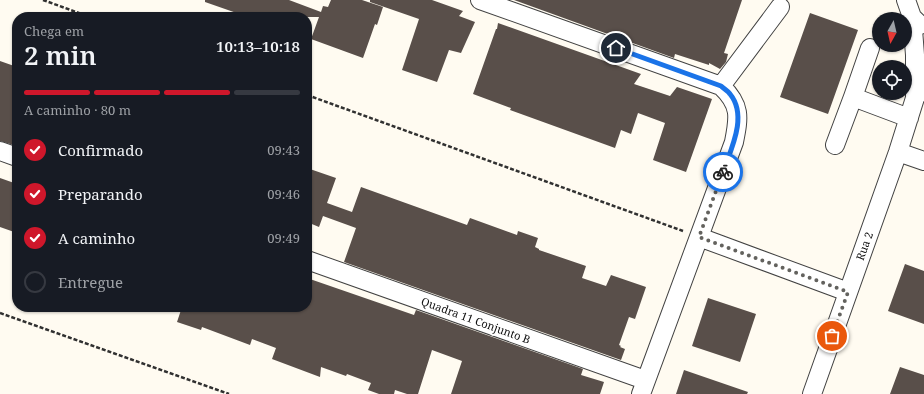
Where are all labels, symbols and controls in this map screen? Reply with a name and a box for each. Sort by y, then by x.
north arrow [872,12,912,52]
map controls [872,12,912,100]
text: Chega em [24,22,84,40]
pin [599,31,633,65]
text: 10:13–10:18 [216,36,300,56]
text: 2 min [24,37,97,73]
icon: home [605,37,627,59]
button: locate [872,60,912,100]
text: A caminho · 80 m [24,101,131,119]
icon: check [24,139,46,161]
text: Confirmado [58,140,143,160]
text: 09:43 [267,141,300,159]
courier [703,152,743,192]
icon: bike [712,161,734,183]
icon: check [24,183,46,205]
text: Preparando [58,184,143,204]
text: 09:46 [267,185,300,203]
icon: check [24,227,46,249]
text: A caminho [58,228,135,248]
text: 09:49 [267,229,300,247]
street label: Rua 2 [852,230,876,262]
text: Entregue [58,272,123,292]
street label: Quadra 11 Conjunto B [419,293,533,347]
pin [815,319,849,353]
icon: bag [821,325,843,347]

